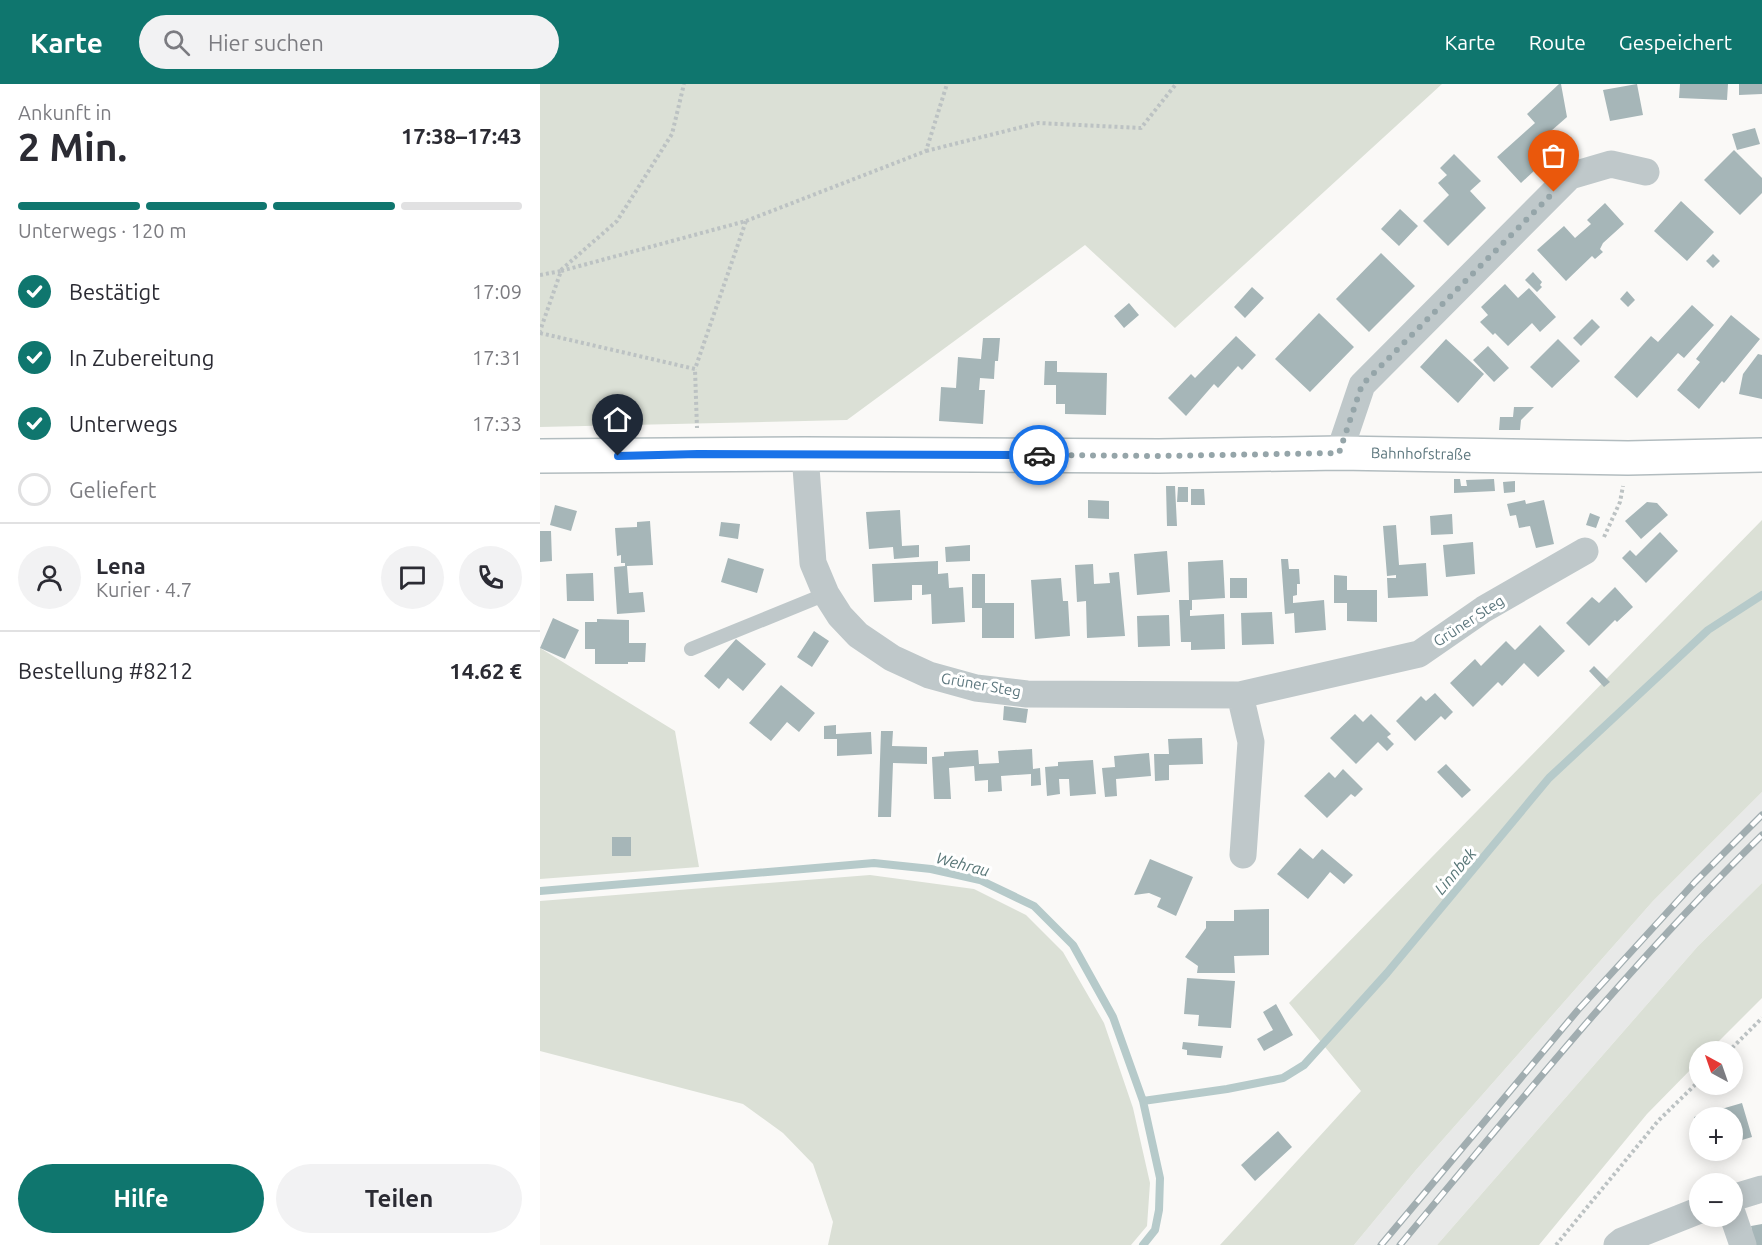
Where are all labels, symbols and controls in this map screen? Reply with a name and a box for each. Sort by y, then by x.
search box [139,15,559,69]
icon: search [160,26,193,59]
text: Karte [30,27,103,58]
text: Hier suchen [208,30,324,55]
text: Karte [1444,30,1496,54]
text: Route [1529,30,1586,54]
text: Gespeichert [1619,30,1732,54]
text: Ankunft in [18,101,112,124]
text: 17:38–17:43 [401,123,522,148]
text: 2 Min. [18,125,127,168]
pin [1528,130,1579,192]
icon: bag [1537,139,1570,172]
text: Unterwegs · 120 m [18,219,186,242]
icon: check [18,275,51,308]
text: Bestätigt [69,279,160,304]
text: 17:09 [472,280,522,303]
icon: check [18,341,51,374]
text: In Zubereitung [69,345,214,370]
text: 17:31 [472,346,522,369]
pin [592,394,643,456]
icon: home [601,403,634,436]
icon: check [18,407,51,440]
text: Unterwegs [69,411,178,436]
text: 17:33 [472,412,522,435]
courier [1009,425,1069,485]
icon: car [1023,439,1056,472]
street label: Bahnhofstraße [1371,444,1471,463]
text: Geliefert [69,477,156,502]
button: person [18,546,81,609]
button: chat [381,546,444,609]
button: phone [459,546,522,609]
text: Lena [96,553,146,578]
text: Kurier · 4.7 [96,578,192,601]
street label: Grüner Steg [1430,591,1507,650]
text: Bestellung #8212 [18,658,193,683]
text: 14.62 € [449,658,522,683]
street label: Grüner Steg [940,669,1022,700]
water label: Linnbek [1430,844,1480,898]
water label: Wehrau [934,848,992,880]
north arrow [1689,1041,1743,1095]
map controls [1689,1041,1743,1227]
button: + [1689,1107,1743,1161]
button: Hilfe [18,1164,264,1233]
button: Teilen [276,1164,522,1233]
button: − [1689,1173,1743,1227]

